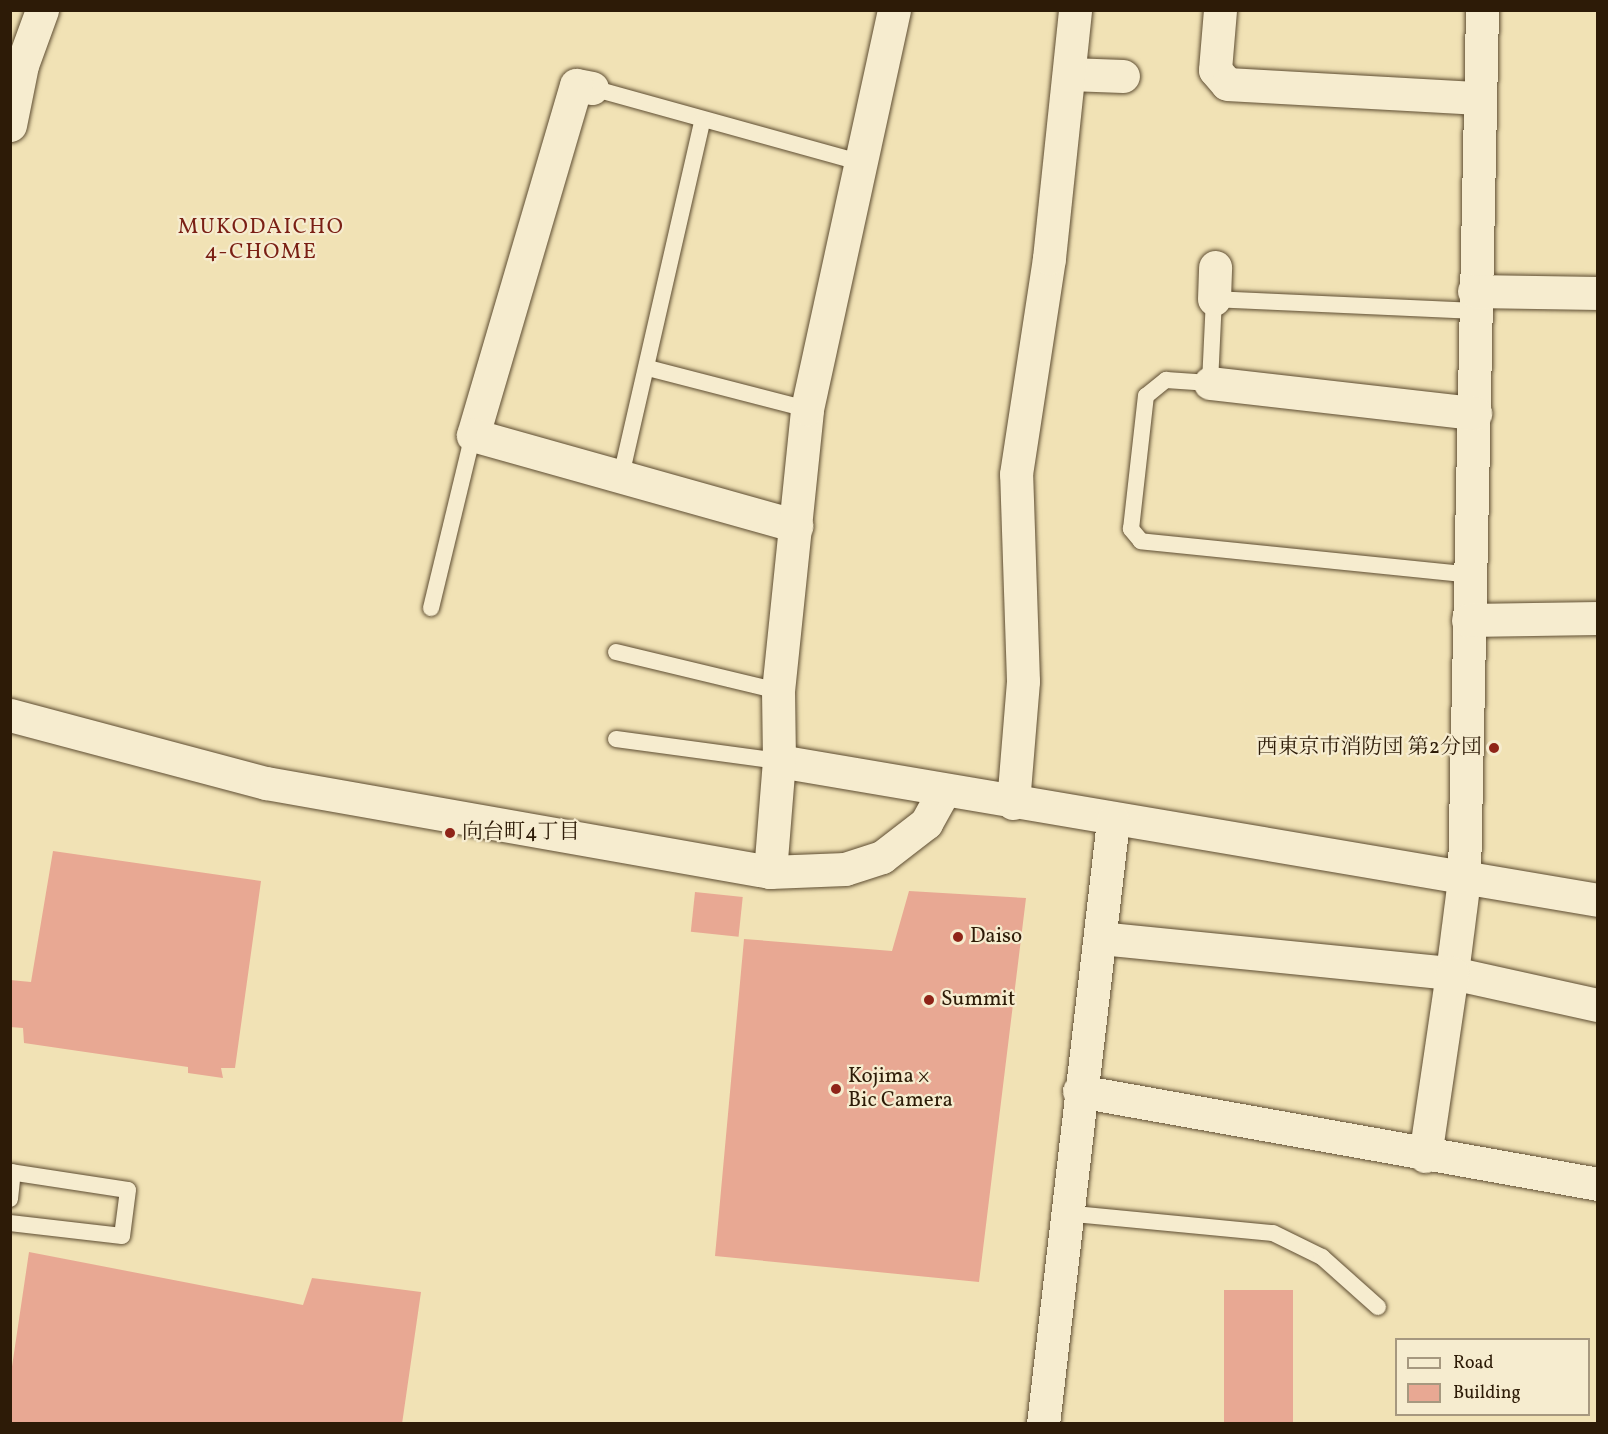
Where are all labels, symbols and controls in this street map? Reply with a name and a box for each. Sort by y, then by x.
district label: MUKODAICHO 4-CHOME [178,214,344,266]
place label: 西東京市消防団 第2分団 [1257,735,1482,761]
marker: 西東京市消防団 第2分団 [1487,741,1501,755]
place label: 向台町4丁目 [462,820,580,846]
marker: 向台町4丁目 [443,826,457,840]
place label: Daiso [970,924,1022,950]
marker: Daiso [951,930,965,944]
place label: Summit [941,987,1015,1013]
marker: Summit [922,993,936,1007]
place label: Kojima × Bic Camera [848,1064,953,1114]
marker: Kojima × Bic Camera [829,1082,843,1096]
legend [1395,1338,1590,1416]
text: Road [1453,1351,1494,1376]
text: Building [1453,1381,1521,1406]

